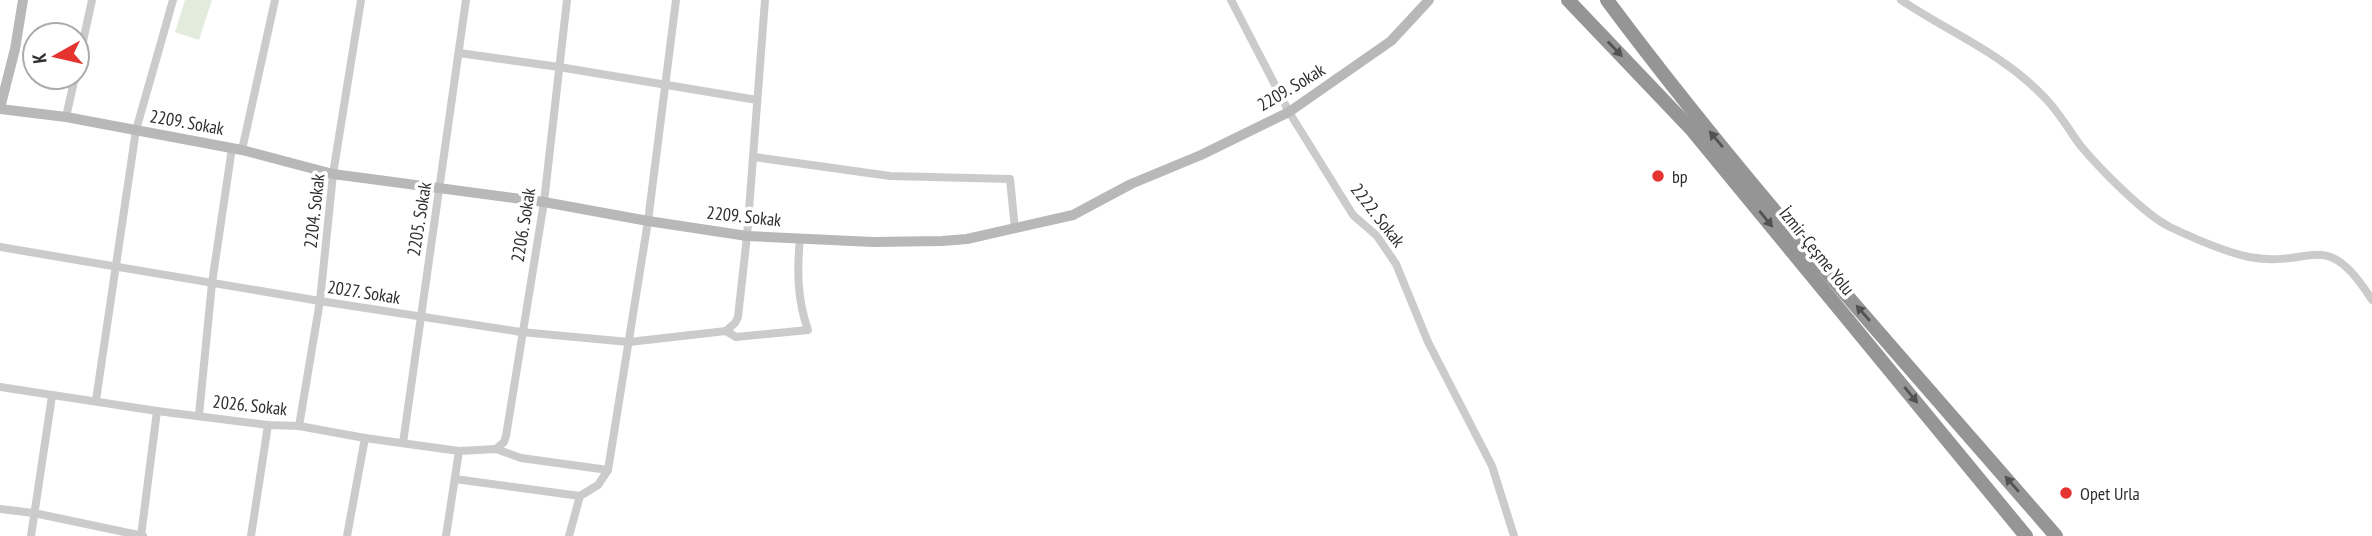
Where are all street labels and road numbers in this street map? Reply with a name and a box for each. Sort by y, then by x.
street label: 2209. Sokak [1253,58,1329,116]
street label: 2209. Sokak [148,104,226,140]
street label: 2204. Sokak [299,173,329,249]
street label: 2222. Sokak [1346,178,1410,252]
street label: 2205. Sokak [402,180,436,258]
street label: 2206. Sokak [506,186,540,264]
street label: 2209. Sokak [706,201,782,231]
street label: İzmir-Çeşme Yolu [1774,202,1860,300]
street label: 2027. Sokak [326,275,402,309]
street label: 2026. Sokak [212,390,288,420]

